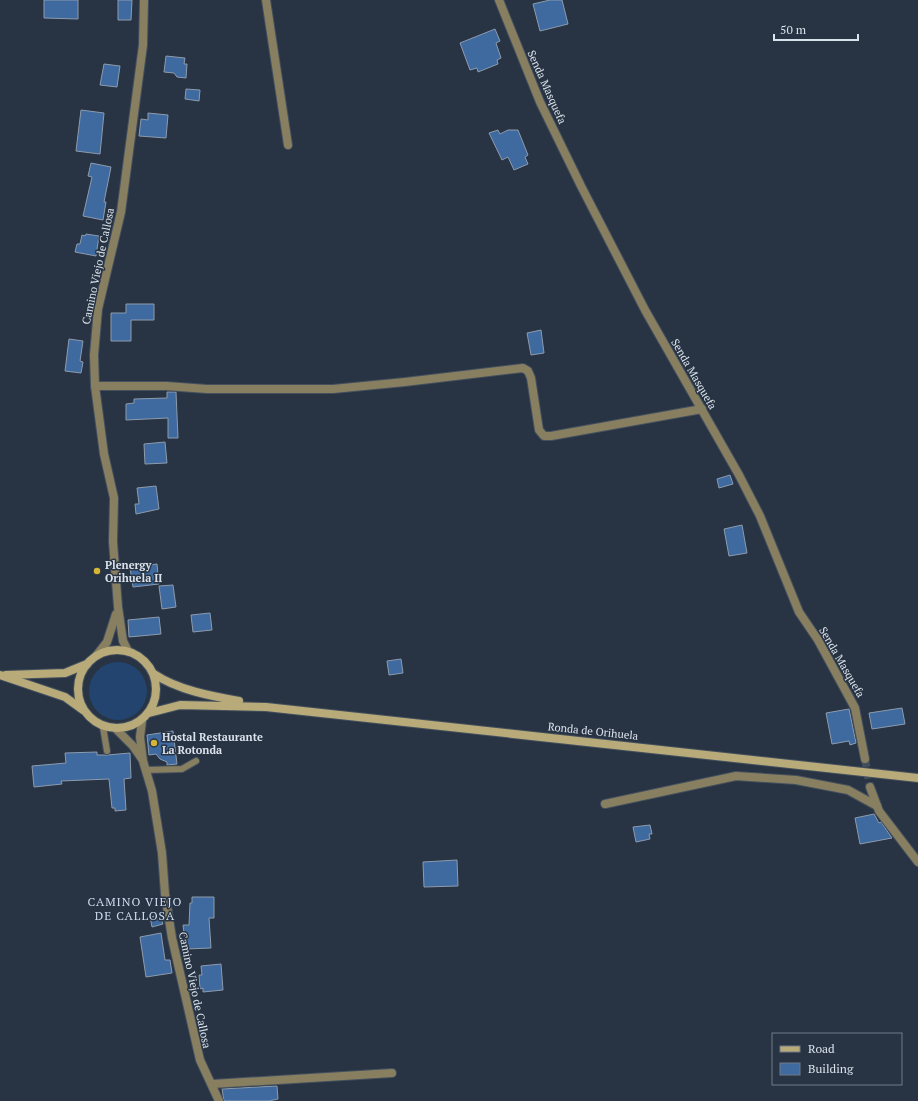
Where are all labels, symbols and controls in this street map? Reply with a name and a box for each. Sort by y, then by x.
scale bar [774,16,858,42]
text: 50 m [780,22,807,37]
street label: Senda Masquefa [524,48,570,126]
street label: Camino Viejo de Callosa [79,206,117,326]
street label: Senda Masquefa [668,336,720,412]
place label: Plenergy Orihuela II [105,558,162,585]
marker: Plenergy Orihuela II [92,566,102,576]
street label: Senda Masquefa [816,624,868,700]
street label: Ronda de Orihuela [547,719,639,743]
place label: Hostal Restaurante La Rotonda [162,730,263,757]
marker: Hostal Restaurante La Rotonda [149,738,159,748]
district label: CAMINO VIEJO DE CALLOSA [88,894,182,923]
street label: Camino Viejo de Callosa [176,930,214,1050]
legend [772,1033,902,1085]
text: Road [808,1041,835,1056]
text: Building [808,1061,854,1076]

